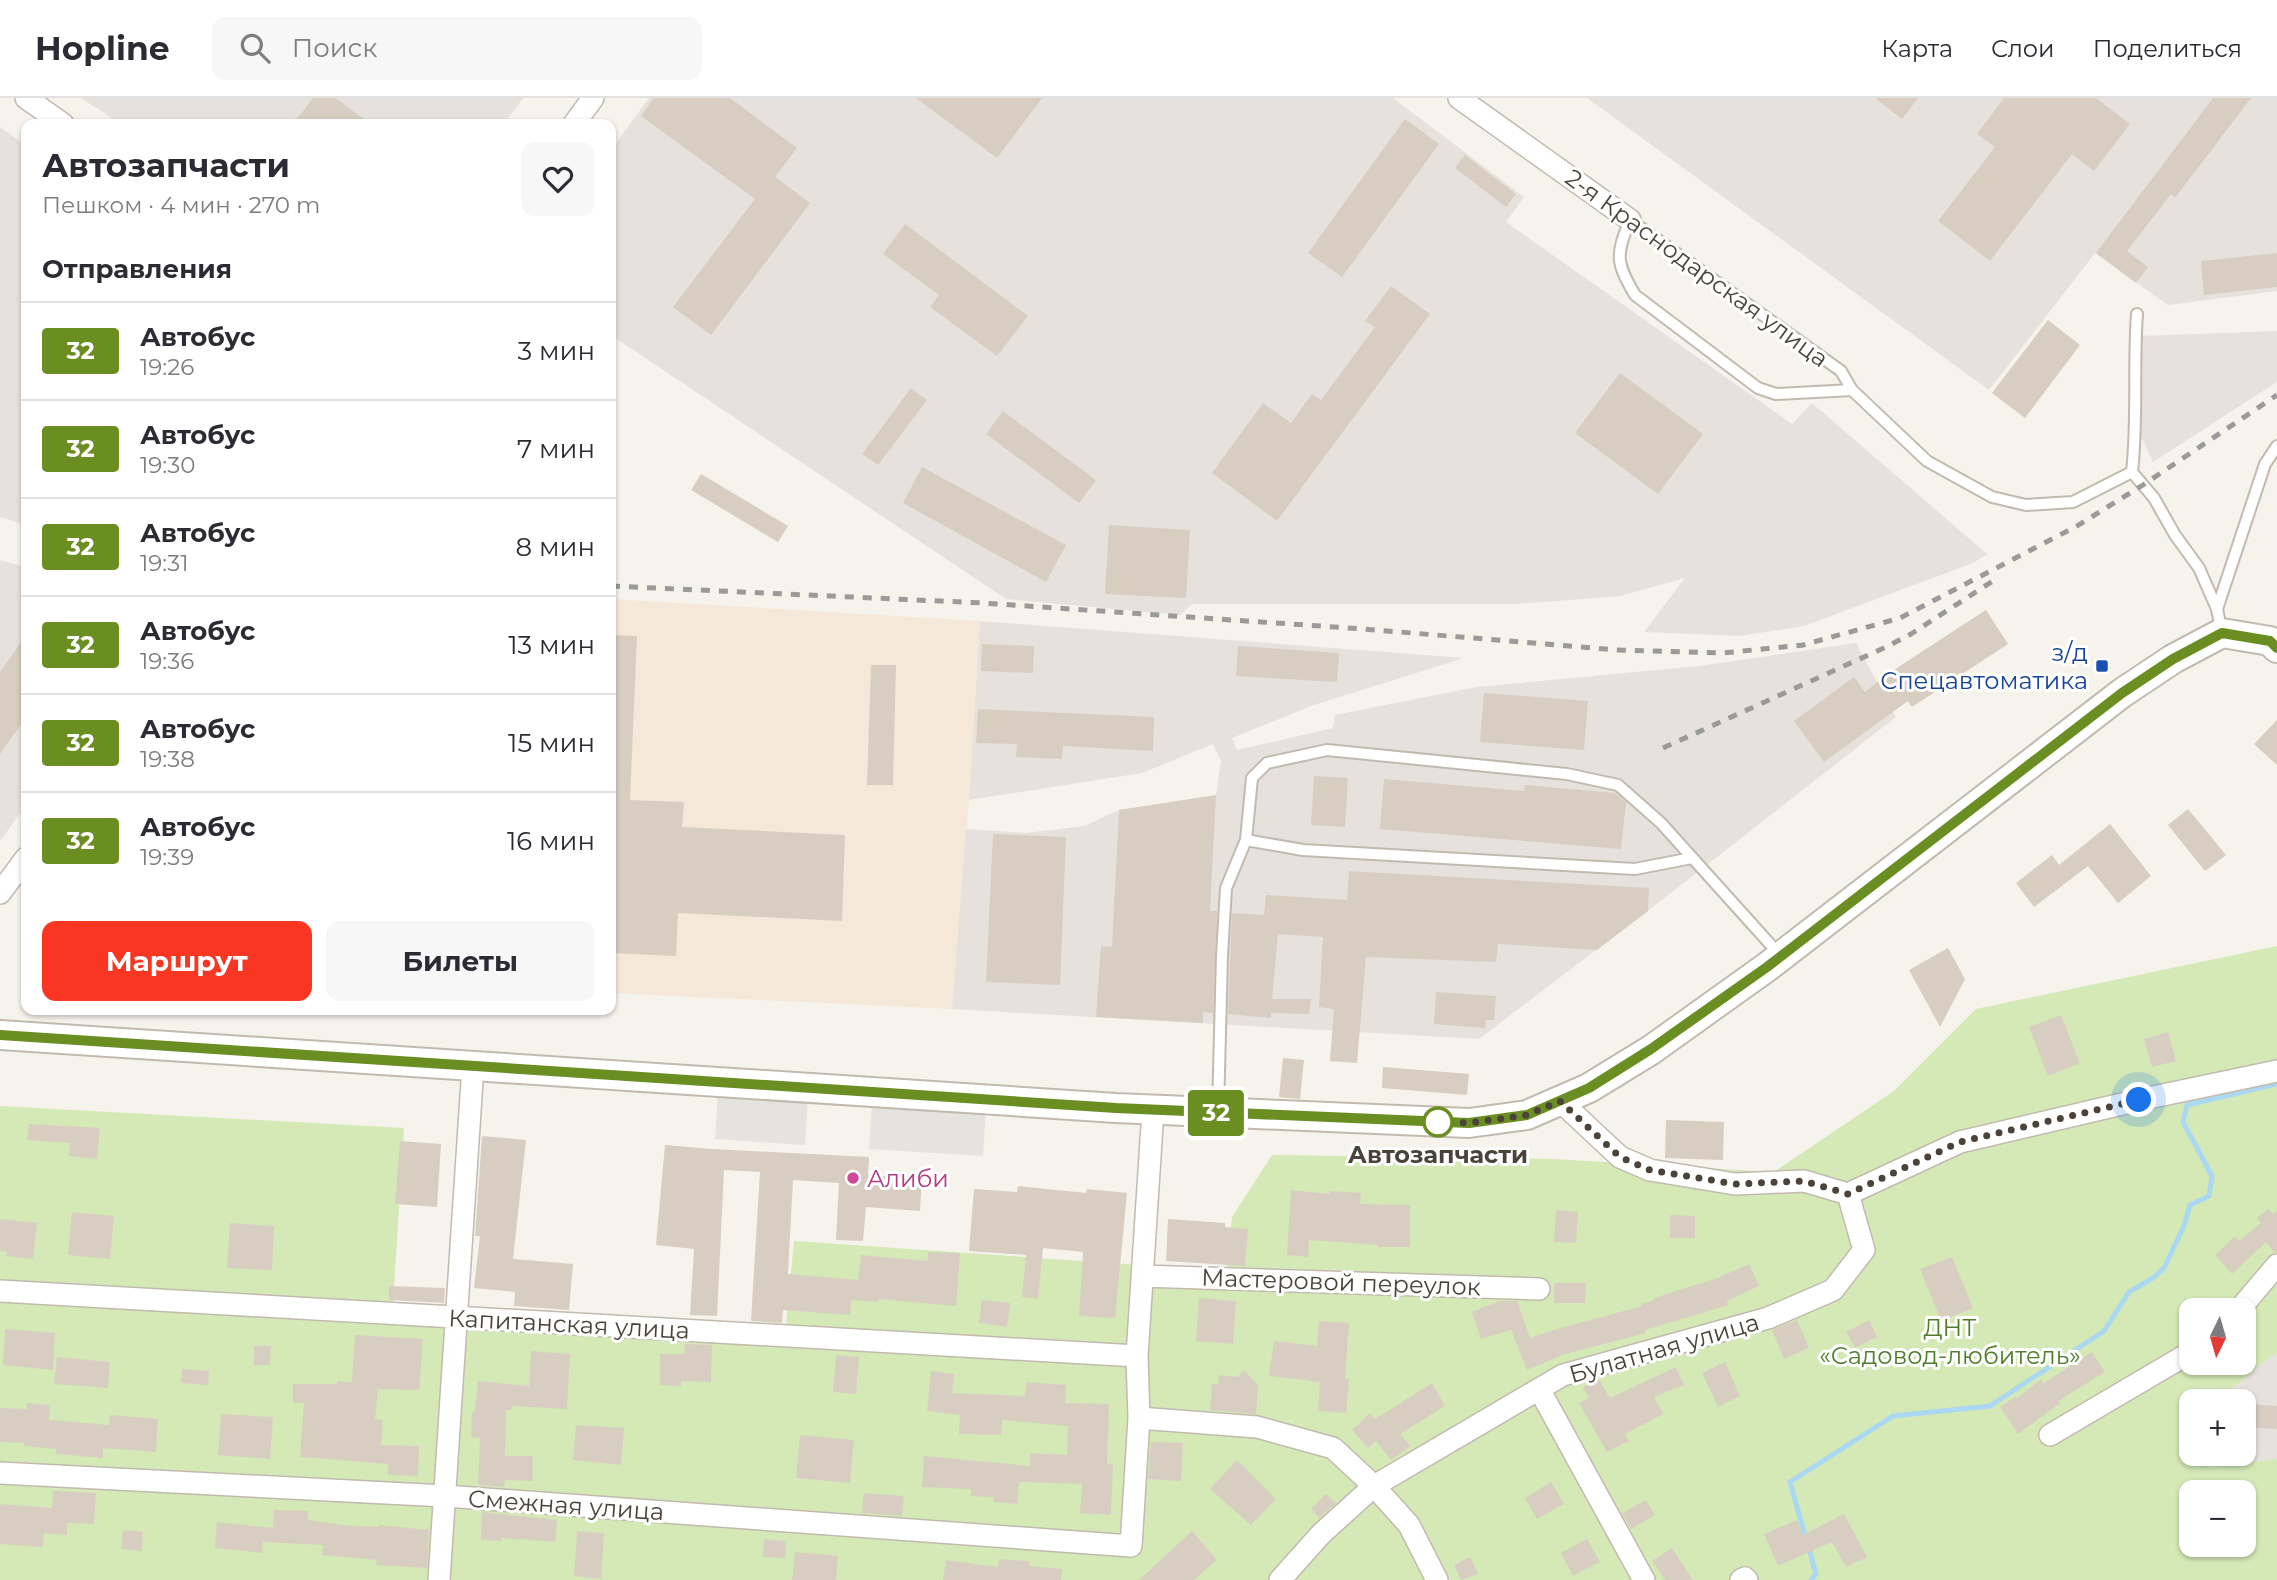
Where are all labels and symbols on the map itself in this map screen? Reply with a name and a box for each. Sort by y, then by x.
street label: 2-я Краснодарская улица [1560,163,1834,373]
place label: з/д Спецавтоматика [1880,638,2088,695]
marker: з/д Спецавтоматика [2094,658,2110,674]
your location [2121,1082,2156,1117]
line badge: 32 [1184,1090,1248,1136]
marker: Автозапчасти [1423,1107,1453,1137]
place label: Автозапчасти [1348,1140,1528,1169]
place label: Алиби [867,1164,949,1193]
marker: Алиби [845,1170,861,1186]
street label: Мастеровой переулок [1201,1263,1481,1301]
north arrow [2179,1298,2256,1376]
street label: Капитанская улица [448,1303,690,1345]
street label: Булатная улица [1566,1307,1762,1389]
park label: ДНТ «Садовод-любитель» [1819,1313,2081,1370]
street label: Смежная улица [467,1484,665,1526]

